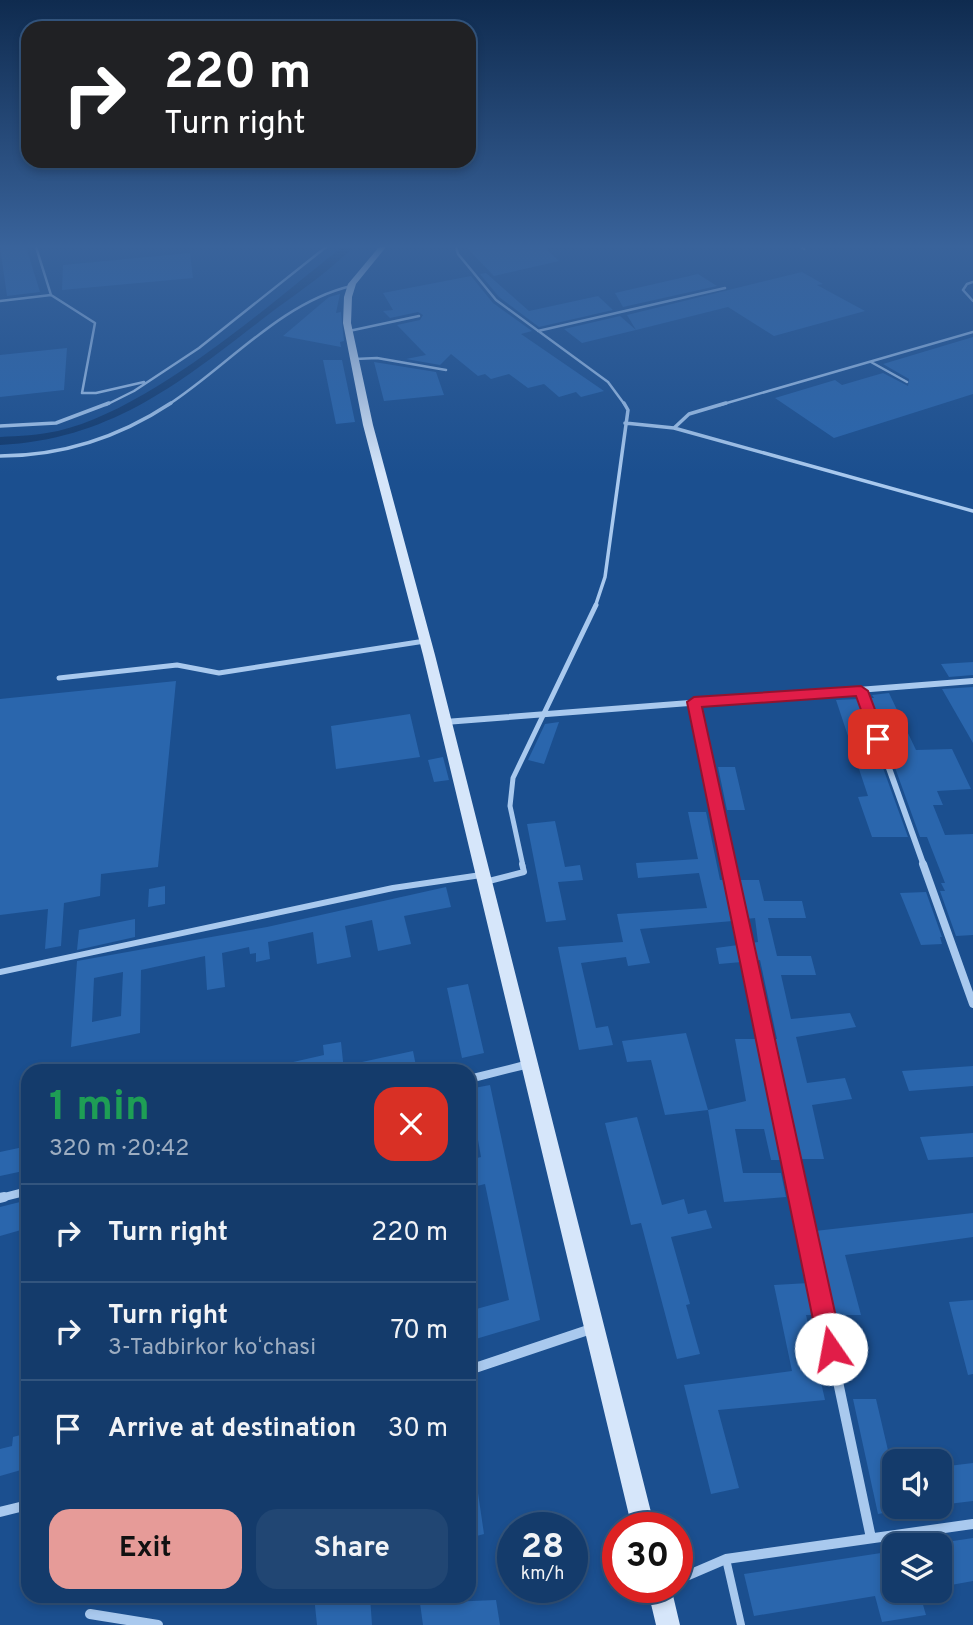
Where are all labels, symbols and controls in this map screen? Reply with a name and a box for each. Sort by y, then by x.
text: 220 m [164,44,311,106]
icon: right [49,49,140,140]
text: Turn right [164,105,306,145]
pin [848,709,908,769]
icon: arrive [859,720,897,758]
text: 1 min [49,1082,150,1135]
button: close [374,1087,448,1161]
text: 320 m · 20:42 [49,1135,189,1164]
icon: right [49,1214,87,1252]
text: Turn right [108,1217,228,1250]
text: 220 m [371,1217,448,1250]
text: Turn right [108,1300,228,1333]
icon: right [49,1312,87,1350]
position arrow [794,1312,868,1386]
text: 70 m [390,1315,448,1348]
text: 3-Tadbirkor koʻchasi [108,1334,316,1363]
icon: arrive [49,1410,87,1448]
text: Arrive at destination [108,1413,356,1446]
text: 30 m [388,1413,448,1446]
map controls [882,1449,952,1603]
button: sound [882,1449,952,1519]
button: Exit [49,1509,242,1589]
button: Share [256,1509,448,1589]
speed limit sign: 30 [602,1512,693,1603]
text: 28 [521,1526,564,1570]
button: layers [882,1533,952,1603]
text: km/h [521,1563,564,1586]

